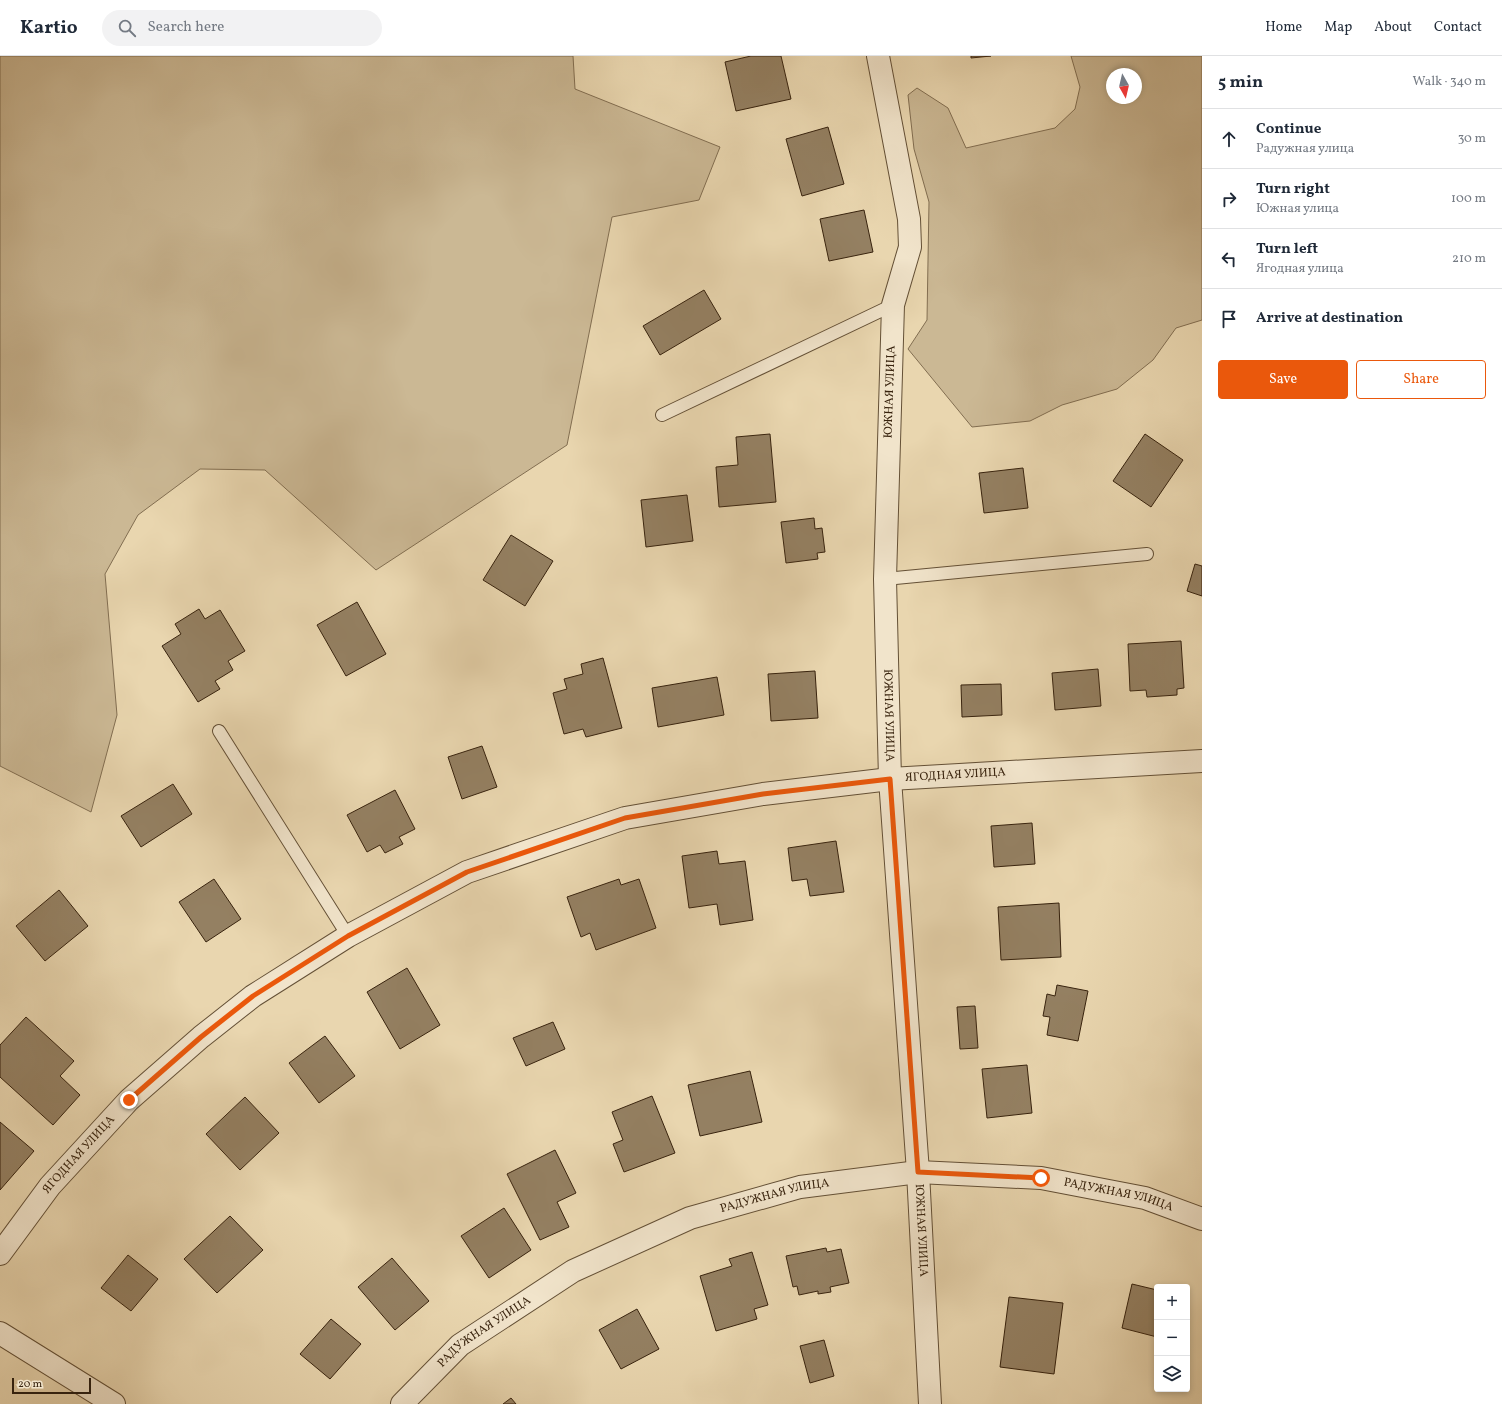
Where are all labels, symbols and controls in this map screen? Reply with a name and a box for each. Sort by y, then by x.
search box [102,10,382,46]
text: Kartio [20,15,78,41]
icon: search [116,17,138,39]
text: Search here [148,17,224,38]
text: Home [1265,18,1302,37]
text: Map [1324,18,1352,37]
text: About [1374,18,1412,37]
text: Contact [1434,18,1482,37]
north arrow [1106,68,1142,104]
text: 5 min [1218,71,1263,94]
text: Walk · 340 m [1413,73,1486,91]
text: Continue [1256,119,1321,140]
icon: ahead [1218,128,1240,150]
text: 30 m [1458,130,1486,148]
text: Радужная улица [1256,140,1354,158]
text: Turn right [1256,179,1330,200]
icon: right [1218,188,1240,210]
text: 100 m [1451,190,1486,208]
text: Южная улица [1256,200,1339,218]
text: Turn left [1256,239,1318,260]
icon: left [1218,248,1240,270]
text: 210 m [1452,250,1486,268]
text: Ягодная улица [1256,260,1344,278]
icon: arrive [1218,308,1240,330]
text: Arrive at destination [1256,308,1403,329]
street label: ЮЖНАЯ УЛИЦА [880,345,900,439]
button: Save [1218,360,1348,399]
button: Share [1356,360,1486,399]
street label: ЮЖНАЯ УЛИЦА [879,669,898,763]
street label: ЯГОДНАЯ УЛИЦА [905,764,1007,786]
route end [120,1091,138,1109]
street label: ЯГОДНАЯ УЛИЦА [39,1112,119,1197]
route start [1032,1169,1050,1187]
street label: РАДУЖНАЯ УЛИЦА [718,1175,831,1217]
street label: РАДУЖНАЯ УЛИЦА [1062,1175,1176,1216]
street label: ЮЖНАЯ УЛИЦА [911,1184,931,1278]
map controls [1154,1284,1190,1392]
button: + [1154,1284,1190,1320]
street label: РАДУЖНАЯ УЛИЦА [434,1292,535,1371]
button: − [1154,1320,1190,1356]
button: layers [1154,1356,1190,1392]
scale bar [12,1376,91,1395]
text: 20 m [18,1377,42,1392]

